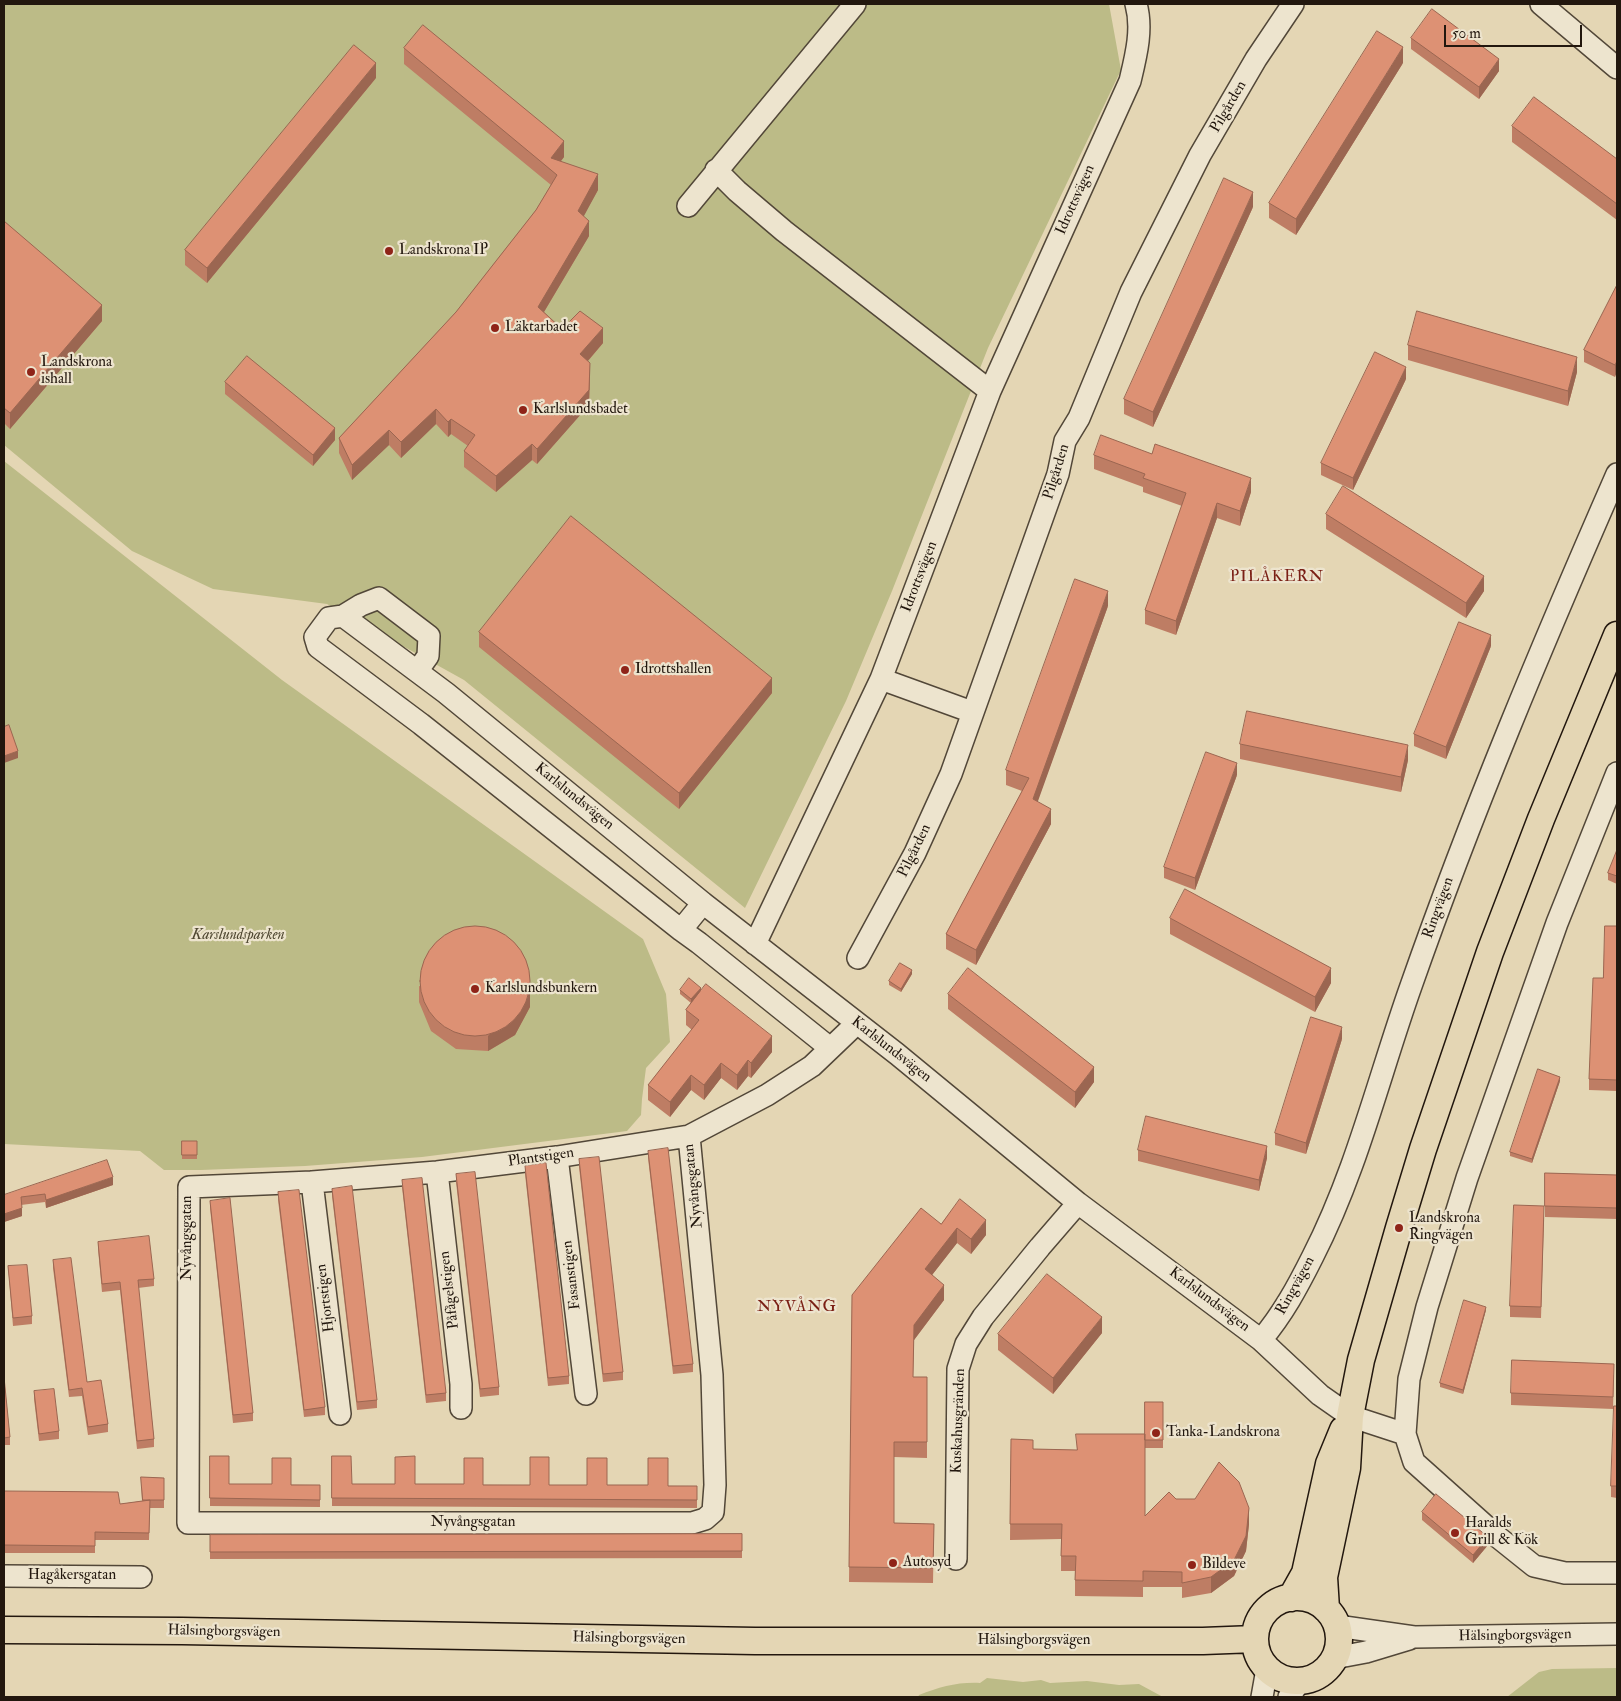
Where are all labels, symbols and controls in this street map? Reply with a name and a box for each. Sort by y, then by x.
scale bar [1446,15,1584,47]
text: 50 m [1452,24,1481,43]
street label: Pilgården [1207,78,1251,136]
street label: Idrottsvägen [1053,162,1099,238]
place label: Landskrona IP [399,242,488,260]
marker: Landskrona IP [383,245,395,257]
place label: Läktarbadet [505,319,578,337]
marker: Läktarbadet [489,322,501,334]
place label: Landskrona ishall [41,354,112,389]
marker: Landskrona ishall [25,366,37,378]
place label: Karlslundsbadet [533,401,628,419]
marker: Karlslundsbadet [517,404,529,416]
street label: Pilgården [1040,442,1074,502]
street label: Idrottsvägen [898,539,942,615]
district label: PILÅKERN [1229,568,1325,588]
place label: Idrottshallen [635,661,712,679]
marker: Idrottshallen [619,664,631,676]
street label: Karlslundsvägen [531,760,617,834]
street label: Pilgården [894,821,936,881]
street label: Ringvägen [1420,875,1458,941]
park label: Karslundsparken [192,927,284,945]
place label: Karlslundsbunkern [485,980,597,998]
marker: Karlslundsbunkern [469,983,481,995]
street label: Karlslundsvägen [847,1013,935,1087]
street label: Nyvångsgatan [681,1143,707,1229]
street label: Plantstigen [507,1144,575,1172]
street label: Nyvångsgatan [179,1196,197,1280]
place label: Landskrona Ringvägen [1409,1210,1480,1245]
marker: Landskrona Ringvägen [1393,1222,1405,1234]
street label: Fasanstigen [559,1239,585,1311]
street label: Påfågelstigen [436,1250,464,1330]
street label: Ringvägen [1273,1254,1319,1318]
street label: Hjortstigen [313,1263,339,1333]
street label: Karlslundsvägen [1165,1264,1253,1336]
district label: NYVÅNG [756,1298,838,1318]
street label: Kuskahusgränden [948,1368,970,1474]
place label: Tanka-Landskrona [1166,1424,1280,1442]
marker: Tanka-Landskrona [1150,1427,1162,1439]
street label: Nyvångsgatan [431,1514,515,1532]
place label: Haralds Grill & Kök [1465,1515,1538,1550]
marker: Haralds Grill & Kök [1449,1527,1461,1539]
place label: Autosyd [903,1554,951,1572]
place label: Bildeve [1202,1556,1246,1574]
marker: Autosyd [887,1557,899,1569]
marker: Bildeve [1186,1559,1198,1571]
street label: Hagåkersgatan [28,1567,116,1585]
street label: Hälsingborgsvägen [167,1622,281,1642]
street label: Hälsingborgsvägen [1458,1626,1572,1646]
street label: Hälsingborgsvägen [572,1629,686,1649]
street label: Hälsingborgsvägen [977,1632,1091,1650]

